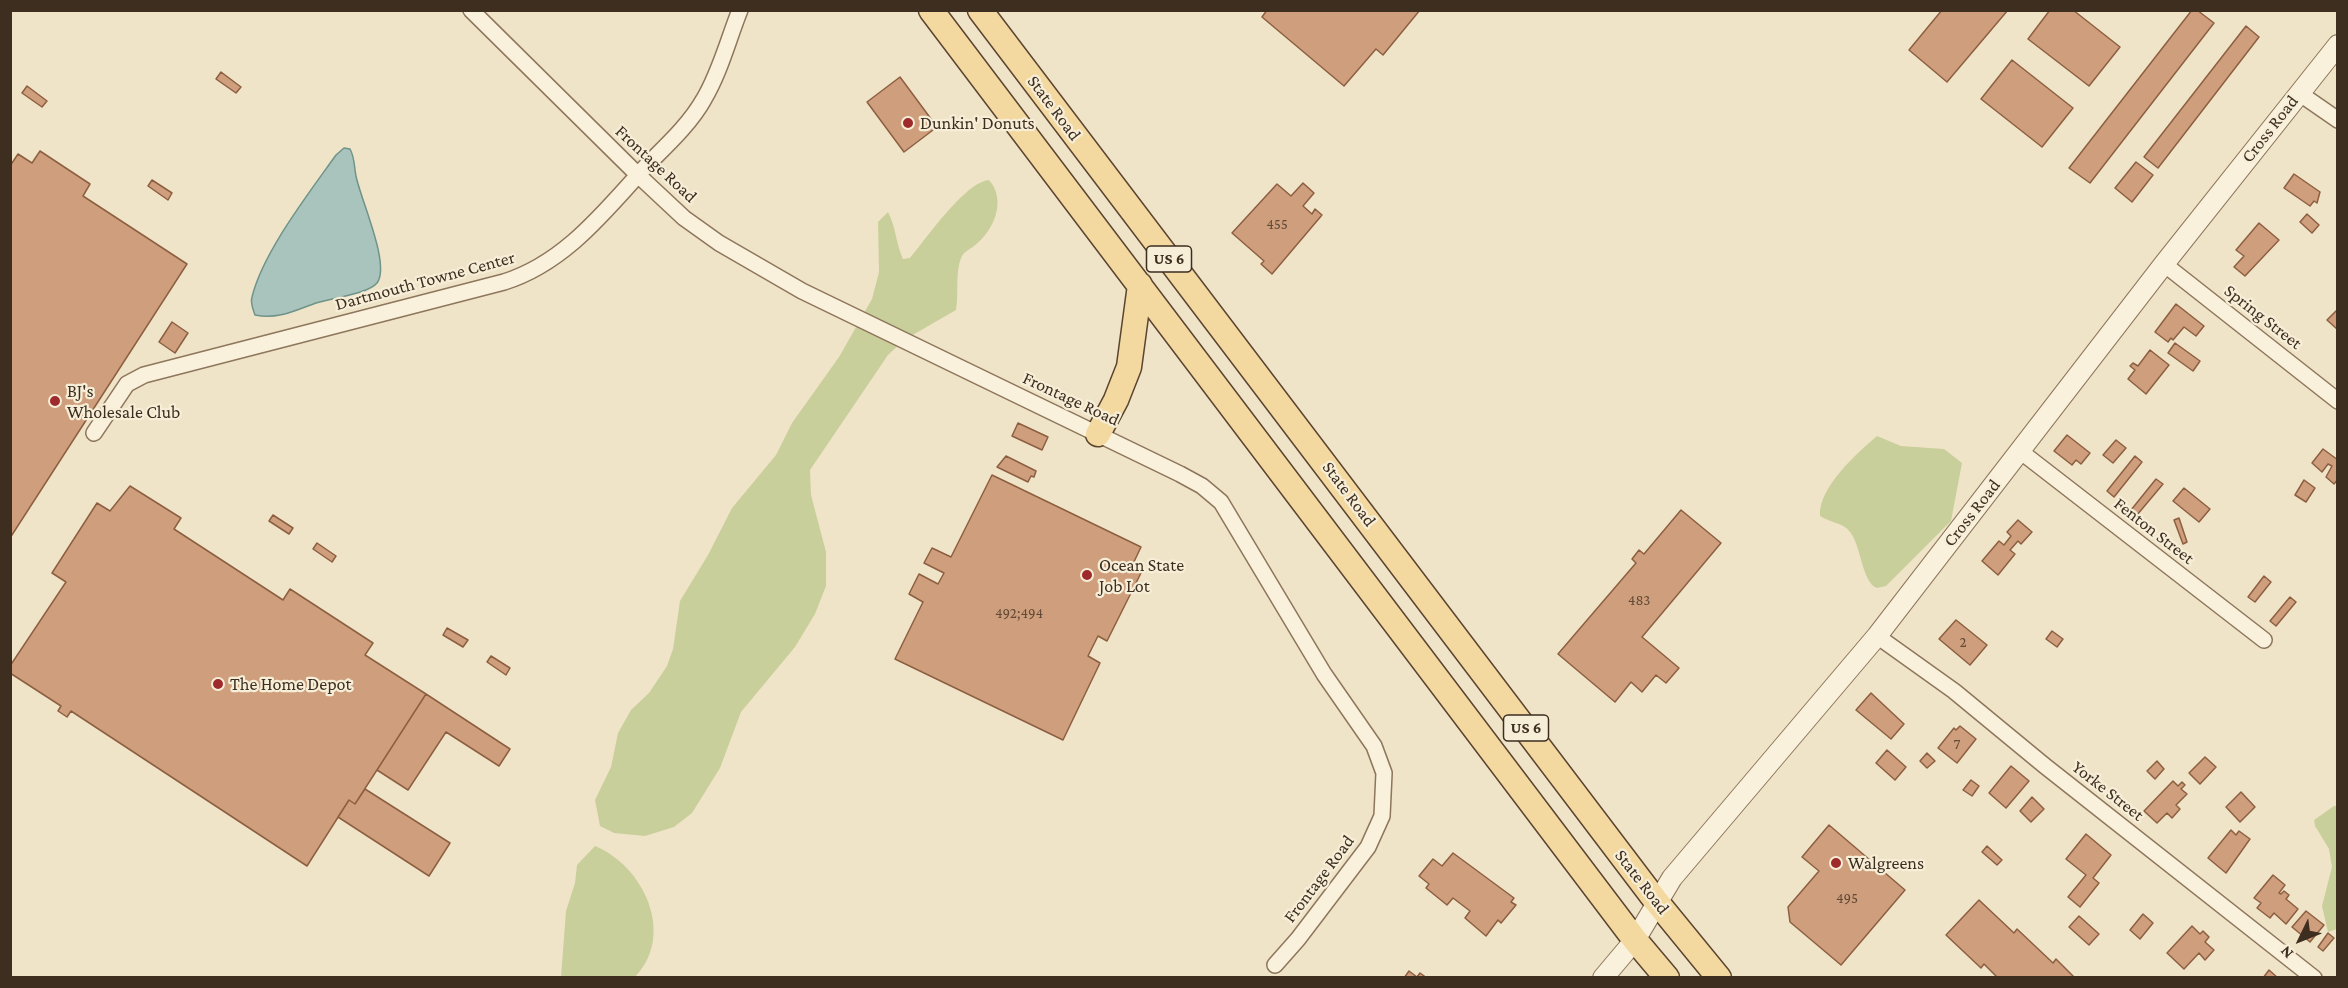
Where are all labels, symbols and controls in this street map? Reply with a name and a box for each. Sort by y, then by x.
street label: State Road [1022,71,1086,145]
street label: Cross Road [2237,91,2303,167]
place label: Dunkin' Donuts [920,112,1035,134]
marker: Dunkin' Donuts [901,116,915,130]
street label: Frontage Road [611,121,701,207]
house number: 455 [1266,215,1288,233]
road number: US 6 [1146,246,1192,272]
street label: Dartmouth Towne Center [333,247,517,315]
street label: Spring Street [2220,280,2306,354]
street label: Frontage Road [1019,367,1123,431]
place label: BJ's Wholesale Club [67,380,180,422]
marker: BJ's Wholesale Club [48,394,62,408]
street label: State Road [1317,457,1381,531]
street label: Cross Road [1939,475,2005,551]
street label: Fenton Street [2110,493,2198,569]
place label: Ocean State Job Lot [1099,554,1184,596]
marker: Ocean State Job Lot [1080,568,1094,582]
house number: 483 [1628,591,1650,609]
house number: 492;494 [995,604,1043,622]
house number: 2 [1959,633,1967,651]
place label: The Home Depot [230,673,351,695]
marker: The Home Depot [211,677,225,691]
road number: US 6 [1504,715,1549,741]
house number: 7 [1954,735,1960,753]
street label: Yorke Street [2068,756,2148,826]
street label: Frontage Road [1279,831,1359,927]
street label: State Road [1610,845,1674,919]
place label: Walgreens [1848,852,1924,874]
marker: Walgreens [1829,856,1843,870]
house number: 495 [1836,889,1858,907]
north arrow [2270,910,2330,970]
text: N [2277,943,2296,962]

